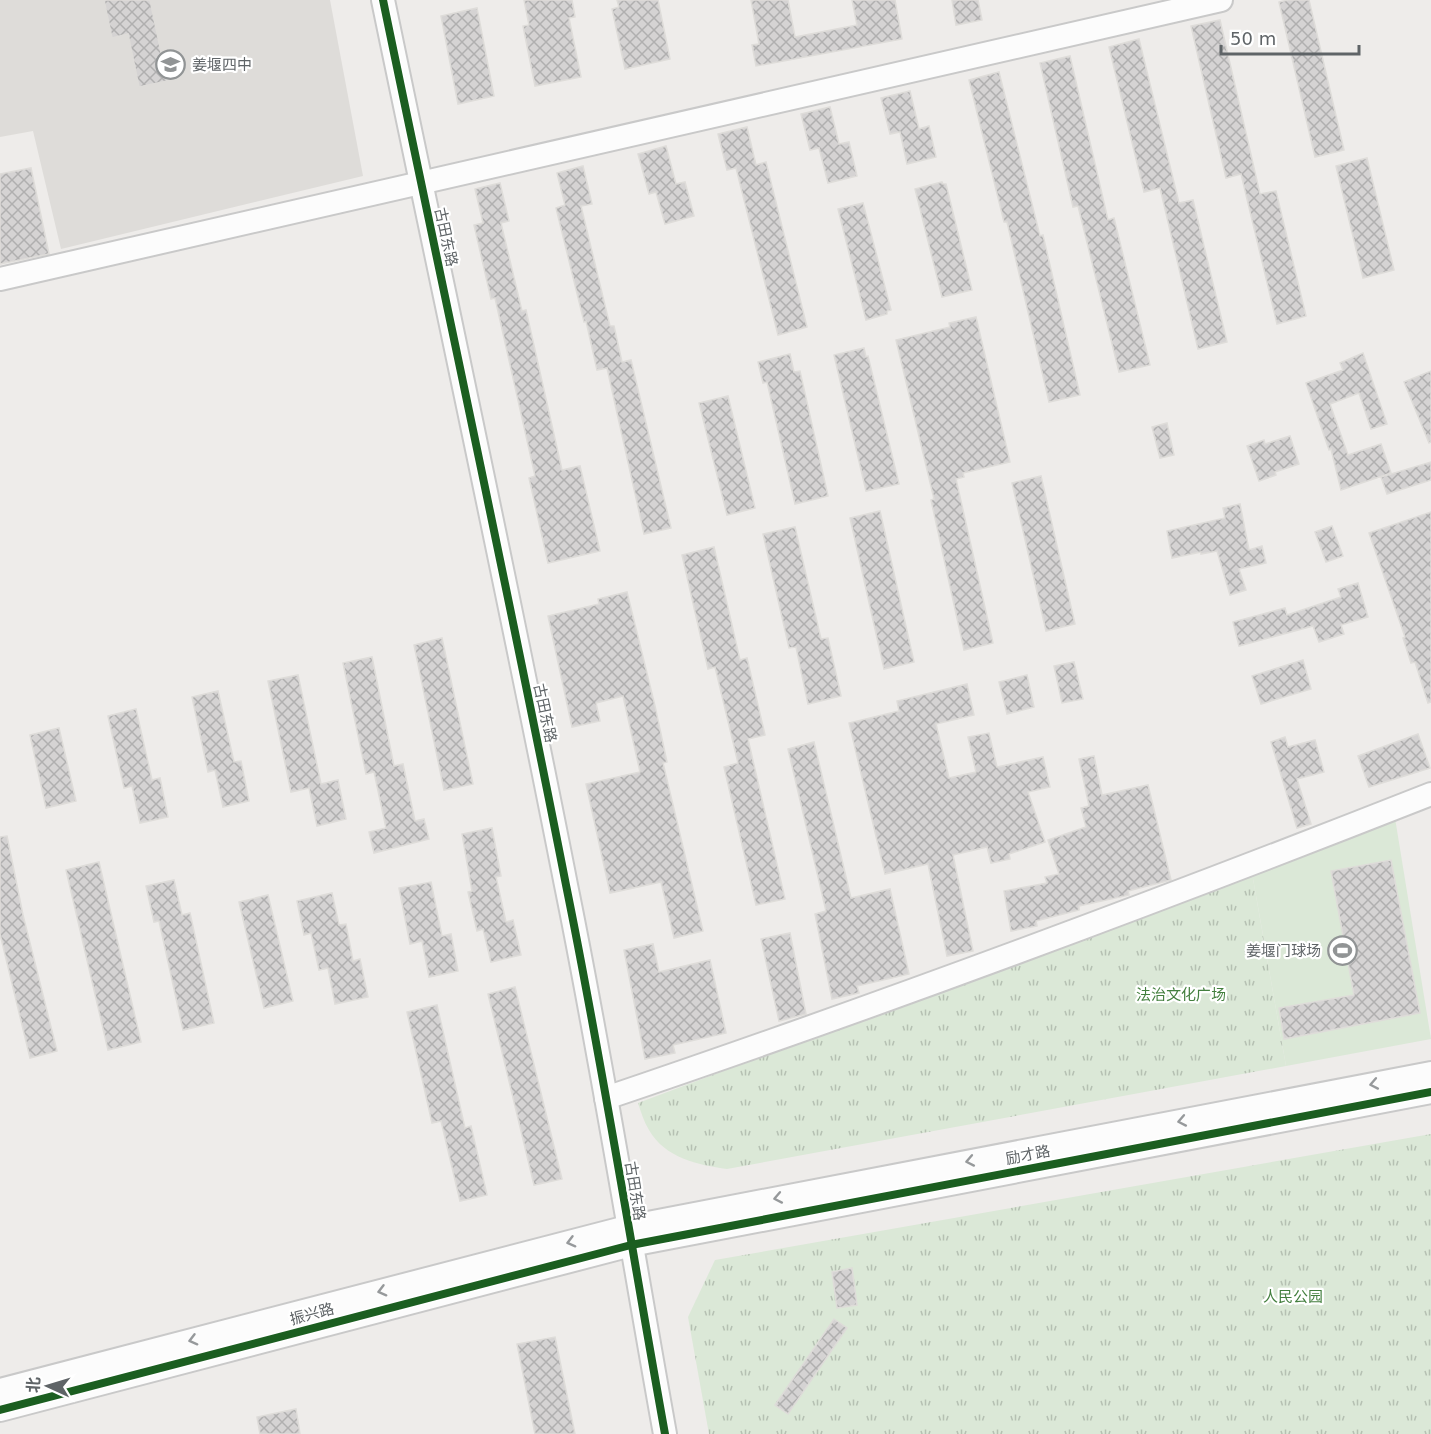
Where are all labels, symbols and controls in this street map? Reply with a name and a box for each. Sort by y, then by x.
scale bar [1221,18,1359,56]
text: 50 m [1230,28,1276,49]
school or university icon: 姜堰四中 [155,49,187,81]
place label: 姜堰四中 [192,56,252,74]
street label: 古田东路 [431,206,461,268]
street label: 古田东路 [530,682,560,744]
sports icon: 姜堰门球场 [1326,935,1358,967]
place label: 姜堰门球场 [1246,942,1321,960]
park label: 法治文化广场 [1136,986,1226,1004]
one-way arrow [1369,1077,1379,1090]
one-way arrow [1177,1114,1187,1127]
street label: 励才路 [1004,1142,1052,1168]
one-way arrow [965,1154,975,1167]
street label: 古田东路 [621,1160,649,1222]
one-way arrow [774,1191,784,1204]
one-way arrow [566,1234,576,1247]
one-way arrow [377,1283,387,1296]
park label: 人民公园 [1263,1288,1323,1306]
street label: 振兴路 [288,1299,336,1329]
one-way arrow [188,1333,199,1345]
north arrow [18,1356,78,1416]
text: 北 [23,1376,44,1394]

